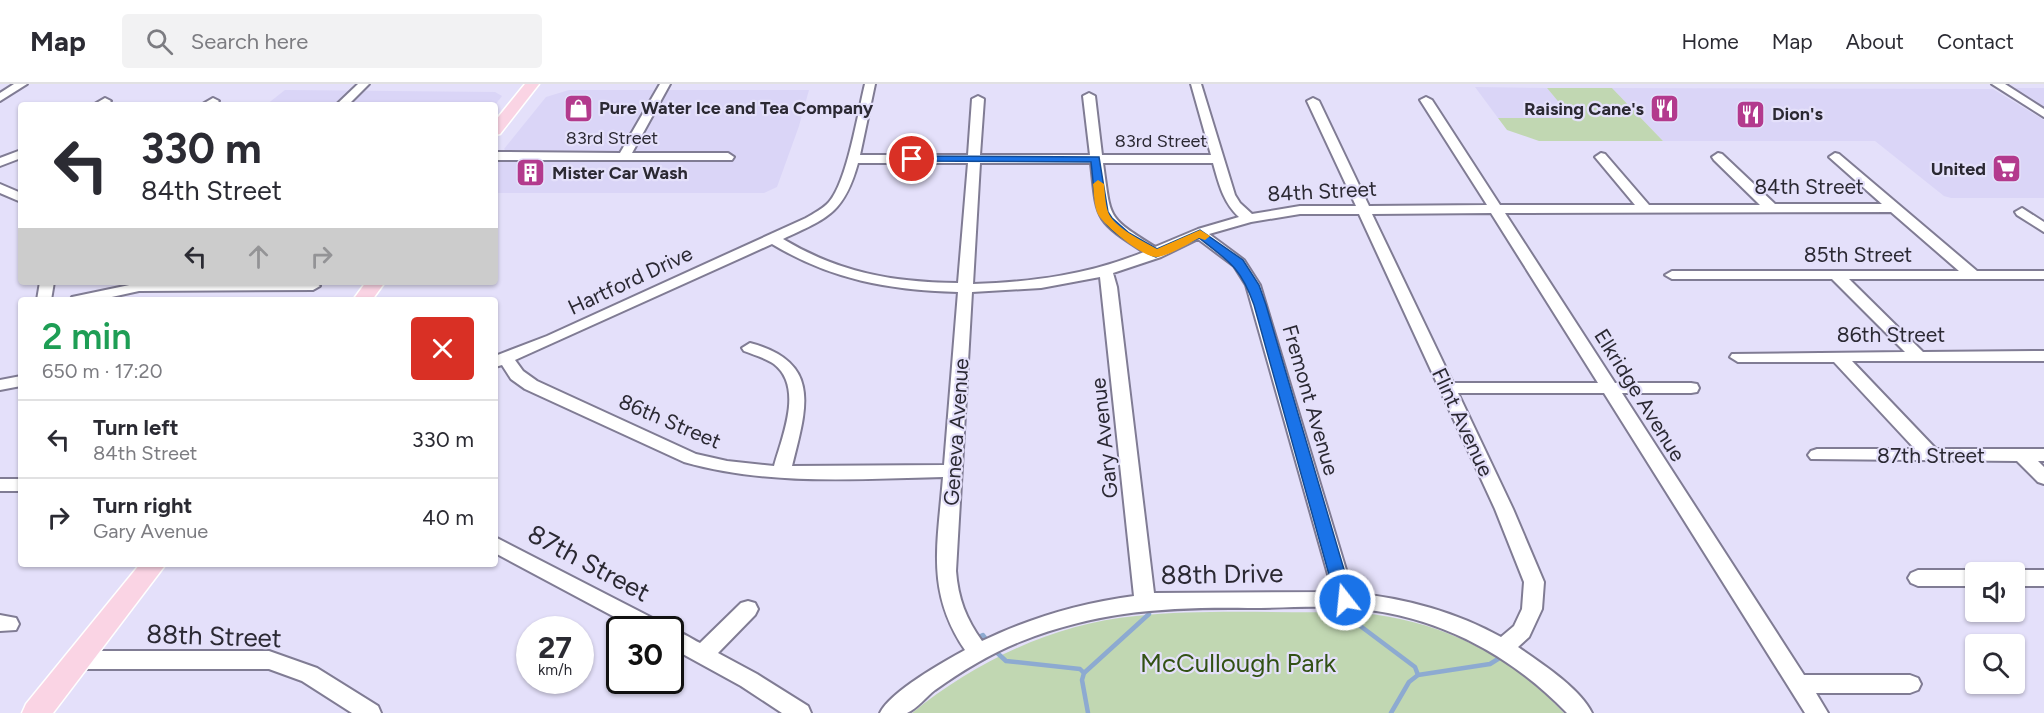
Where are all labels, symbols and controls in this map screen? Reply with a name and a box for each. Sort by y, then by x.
search box [122,14,542,68]
text: Map [30,24,86,58]
icon: search [143,25,176,58]
text: Search here [191,28,308,55]
text: Home [1682,29,1739,54]
text: Map [1772,29,1813,54]
text: About [1846,29,1904,54]
text: Contact [1937,29,2014,54]
shop icon: Pure Water Ice and Tea Company [562,92,594,124]
restaurant icon: Raising Cane's [1649,93,1681,125]
place label: Pure Water Ice and Tea Company [599,97,874,119]
place label: Raising Cane's [1524,98,1645,120]
restaurant icon: Dion's [1735,98,1767,130]
place label: Dion's [1772,103,1823,125]
text: 330 m [141,123,262,174]
icon: left [42,126,120,204]
street label: 83rd Street [566,127,658,149]
street label: 83rd Street [1115,130,1207,152]
pin [886,133,937,184]
icon: arrive [895,142,928,175]
supermarket icon: United [1991,153,2023,185]
building icon: Mister Car Wash [515,157,547,189]
place label: United [1931,158,1986,180]
place label: Mister Car Wash [552,162,688,184]
text: 84th Street [141,174,282,207]
street label: 84th Street [1754,174,1864,199]
street label: 84th Street [1267,176,1377,206]
icon: left [179,240,212,273]
icon: ahead [242,240,275,273]
icon: right [305,240,338,273]
street label: Hartford Drive [564,240,696,320]
street label: 85th Street [1804,242,1912,267]
text: 2 min [42,315,132,358]
button: close [411,317,474,380]
street label: Fremont Avenue [1278,322,1344,478]
street label: 86th Street [1837,322,1945,347]
street label: Elkridge Avenue [1589,324,1691,466]
street label: Geneva Avenue [938,357,974,507]
text: 650 m · 17:20 [42,359,163,383]
street label: Flint Avenue [1427,364,1499,480]
street label: Gary Avenue [1085,377,1123,499]
street label: 86th Street [615,388,725,454]
text: Turn left [93,414,179,441]
icon: left [42,423,75,456]
text: 330 m [412,426,474,453]
text: 84th Street [93,441,197,465]
street label: 87th Street [1877,443,1985,468]
text: Turn right [93,492,192,519]
icon: right [42,501,75,534]
text: 40 m [422,504,474,531]
street label: 87th Street [523,518,656,609]
text: Gary Avenue [93,519,208,543]
street label: 88th Drive [1160,557,1284,591]
map controls [1965,562,2025,694]
button: sound [1965,562,2025,622]
position arrow [1313,568,1377,632]
speed limit sign: 30 [606,616,684,694]
street label: 88th Street [146,618,282,654]
text: 27 [538,629,572,666]
button: search [1965,634,2025,694]
park label: McCullough Park [1140,647,1336,679]
text: km/h [538,661,572,679]

